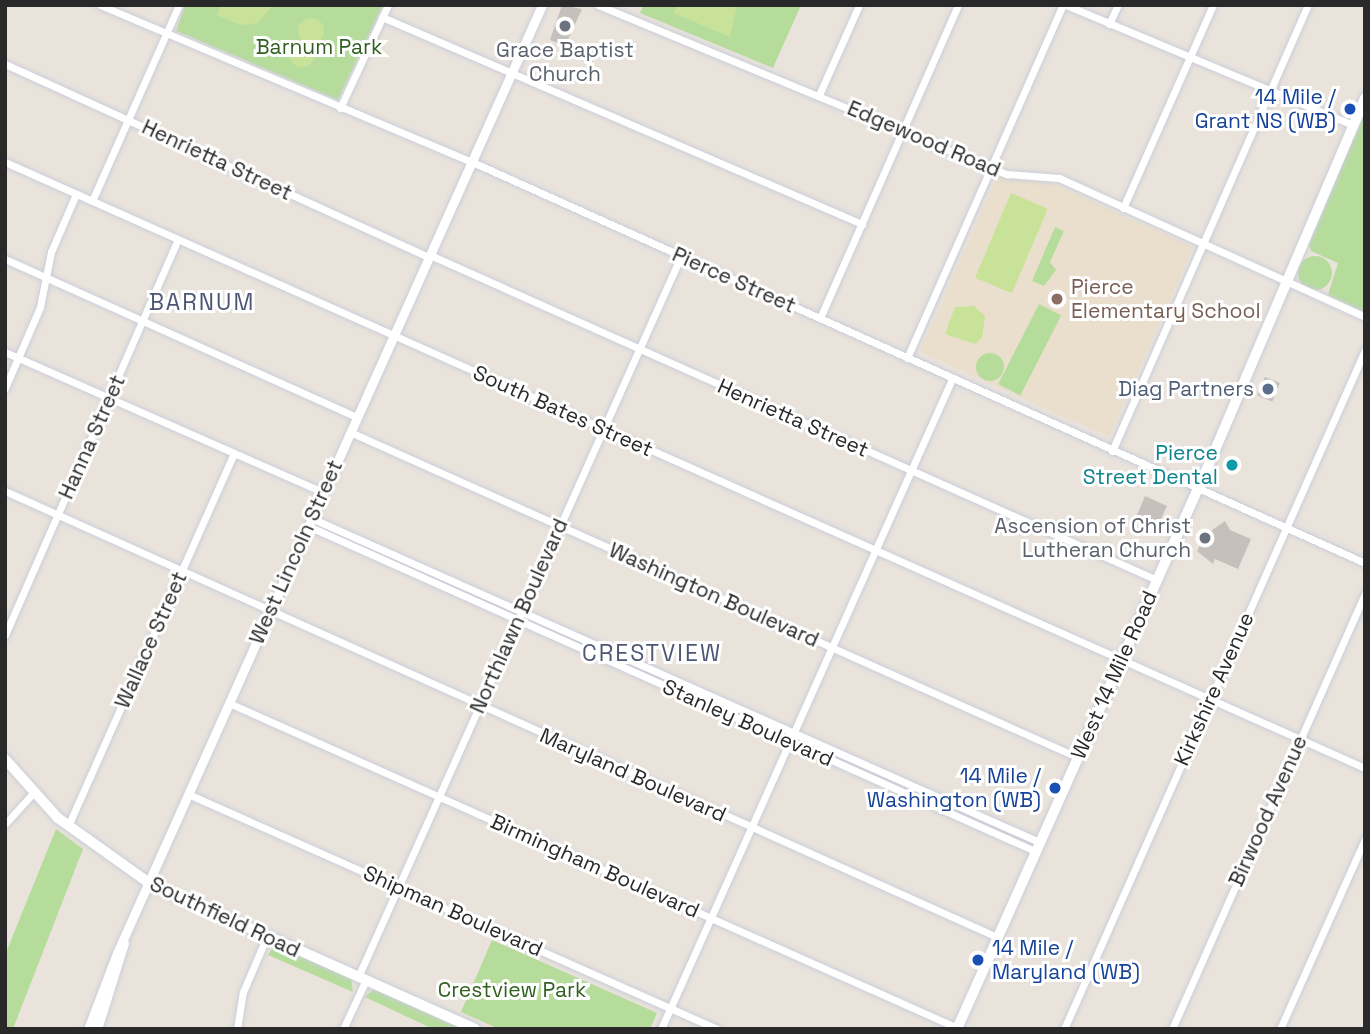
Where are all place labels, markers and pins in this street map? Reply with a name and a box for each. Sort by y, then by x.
marker: Grace Baptist Church [557,18,573,34]
place label: Grace Baptist Church [496,37,634,87]
place label: 14 Mile / Grant NS (WB) [1195,84,1336,134]
marker: 14 Mile / Grant NS (WB) [1342,101,1358,117]
place label: Pierce Elementary School [1071,274,1261,324]
marker: Pierce Elementary School [1049,291,1065,307]
place label: Diag Partners [1118,376,1254,402]
marker: Diag Partners [1260,381,1276,397]
place label: Pierce Street Dental [1083,440,1218,490]
marker: Pierce Street Dental [1224,457,1240,473]
place label: Ascension of Christ Lutheran Church [994,513,1191,563]
marker: Ascension of Christ Lutheran Church [1197,530,1213,546]
place label: 14 Mile / Washington (WB) [867,763,1041,813]
marker: 14 Mile / Washington (WB) [1047,780,1063,796]
place label: 14 Mile / Maryland (WB) [992,935,1140,985]
marker: 14 Mile / Maryland (WB) [970,952,986,968]

